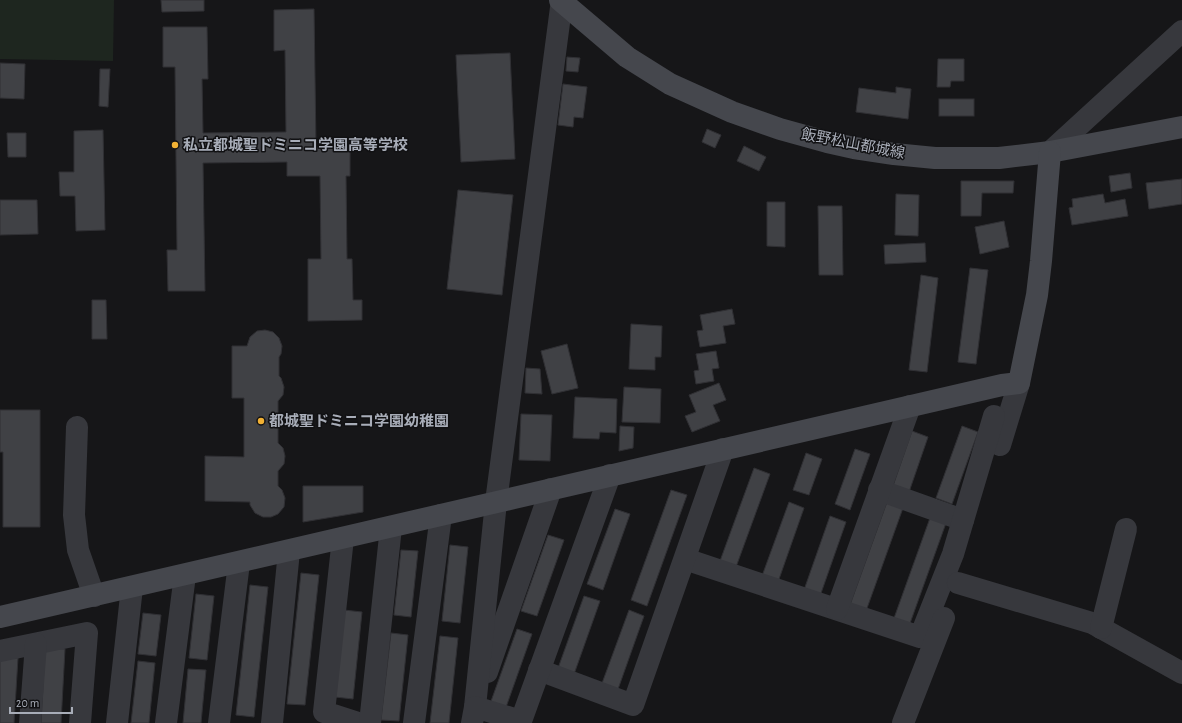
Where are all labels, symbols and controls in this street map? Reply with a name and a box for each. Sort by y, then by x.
street label: 飯野松山都城線 [800,126,906,161]
place label: 私立都城聖ドミニコ学園高等学校 [183,136,408,153]
marker: 私立都城聖ドミニコ学園高等学校 [170,140,180,150]
place label: 都城聖ドミニコ学園幼稚園 [269,412,449,429]
marker: 都城聖ドミニコ学園幼稚園 [256,416,266,426]
scale bar [10,689,72,715]
text: 20 m [16,697,39,709]

